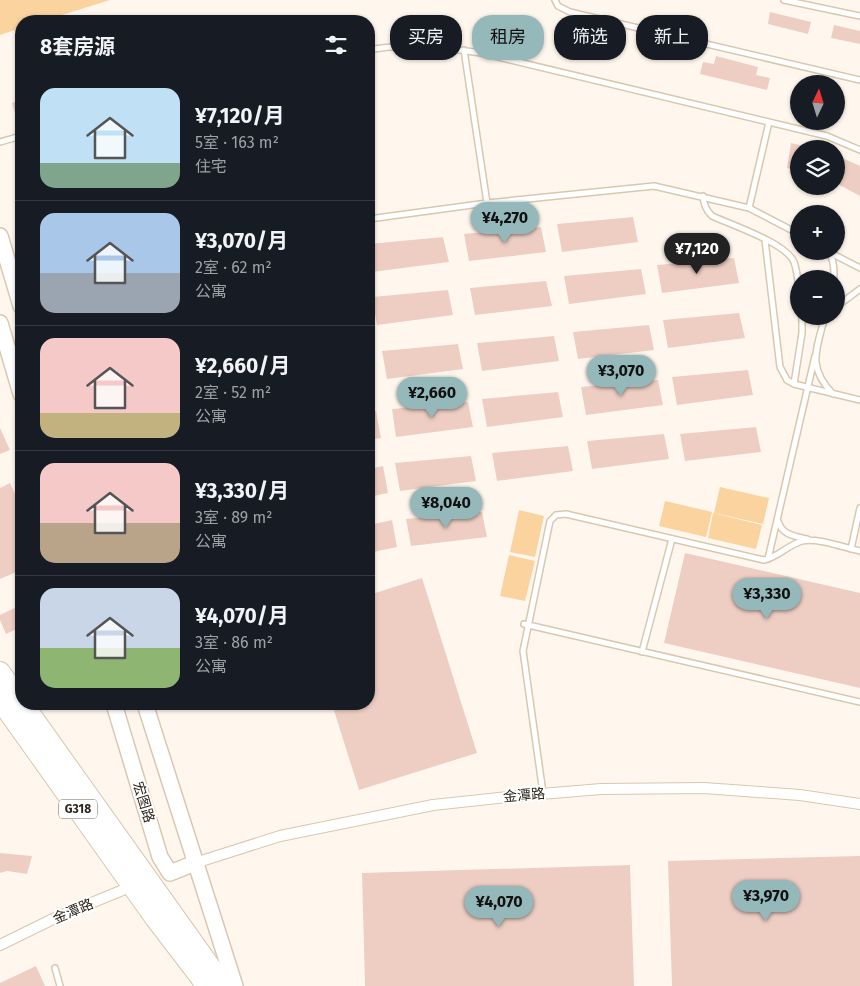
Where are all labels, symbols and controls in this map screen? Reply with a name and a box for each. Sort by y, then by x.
chip: 买房 [390,15,462,60]
chip: 租房 [472,15,544,60]
chip: 筛选 [554,15,626,60]
chip: 新上 [636,15,708,60]
icon: filters [322,31,350,59]
text: 8套房源 [40,34,115,60]
north arrow [790,75,845,130]
map controls [790,75,845,325]
text: ¥7,120/月 [195,103,285,129]
icon: home [80,108,140,168]
text: 5室 · 163 m² [195,133,279,152]
button: layers [790,140,845,195]
text: 住宅 [195,157,227,176]
pin: ¥4,270 [464,202,546,244]
button: + [790,205,845,260]
text: ¥4,270 [482,208,528,227]
text: ¥3,070/月 [195,228,288,254]
pin: ¥7,120 [656,232,738,275]
icon: home [80,233,140,293]
text: ¥7,120 [675,239,719,258]
text: 2室 · 62 m² [195,258,272,277]
button: − [790,270,845,325]
text: 公寓 [195,282,227,301]
text: ¥2,660/月 [195,353,290,379]
pin: ¥3,070 [580,354,662,397]
icon: home [80,358,140,418]
text: ¥3,070 [598,361,644,380]
pin: ¥2,660 [391,376,473,419]
text: 2室 · 52 m² [195,383,271,402]
text: ¥2,660 [408,383,456,402]
text: 公寓 [195,407,227,426]
text: ¥3,330/月 [195,478,289,504]
icon: home [80,483,140,543]
pin: ¥8,040 [405,486,487,529]
text: ¥8,040 [421,493,471,512]
text: 3室 · 89 m² [195,508,273,527]
text: 公寓 [195,532,227,551]
pin: ¥3,330 [726,578,808,620]
text: ¥3,330 [743,584,791,603]
text: ¥4,070/月 [195,603,289,629]
icon: home [80,608,140,668]
text: 3室 · 86 m² [195,633,273,652]
text: 公寓 [195,657,227,676]
street label: 宏图路 [129,780,158,825]
street label: 金潭路 [502,785,546,806]
road number: G318 [59,800,97,819]
pin: ¥3,970 [725,880,807,922]
pin: ¥4,070 [458,886,540,928]
text: ¥3,970 [743,886,789,905]
text: ¥4,070 [475,892,523,911]
street label: 金潭路 [51,895,96,927]

